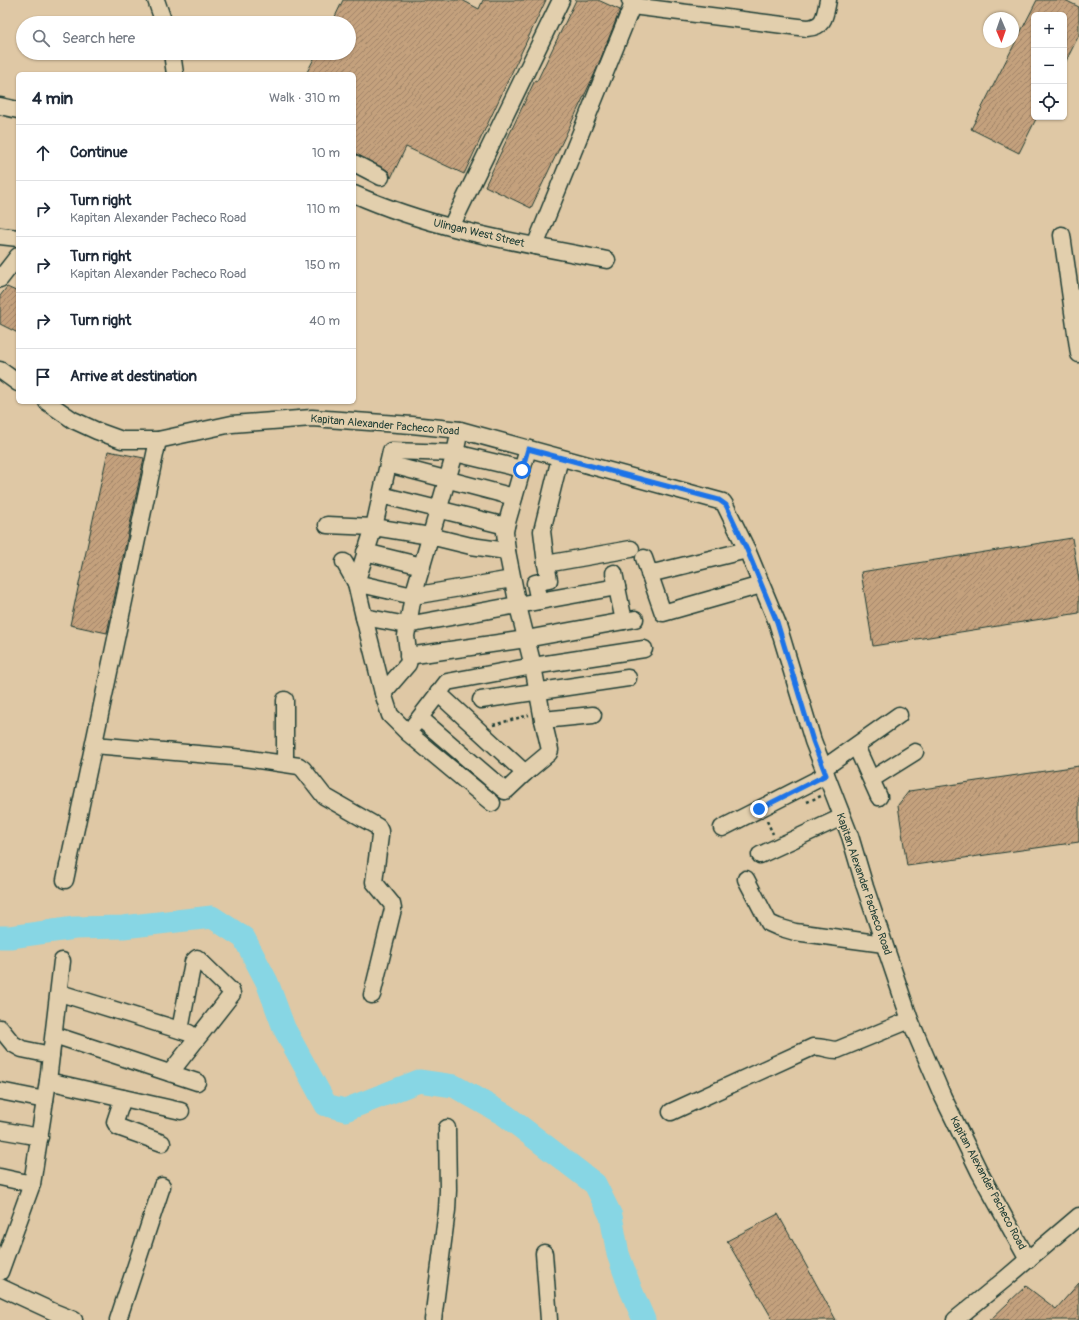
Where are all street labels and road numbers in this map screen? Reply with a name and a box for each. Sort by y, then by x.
street label: Ulingan West Street [432,216,526,250]
street label: Kapitan Alexander Pacheco Road [310,412,460,438]
street label: Kapitan Alexander Pacheco Road [834,811,894,957]
street label: Kapitan Alexander Pacheco Road [947,1114,1029,1252]

